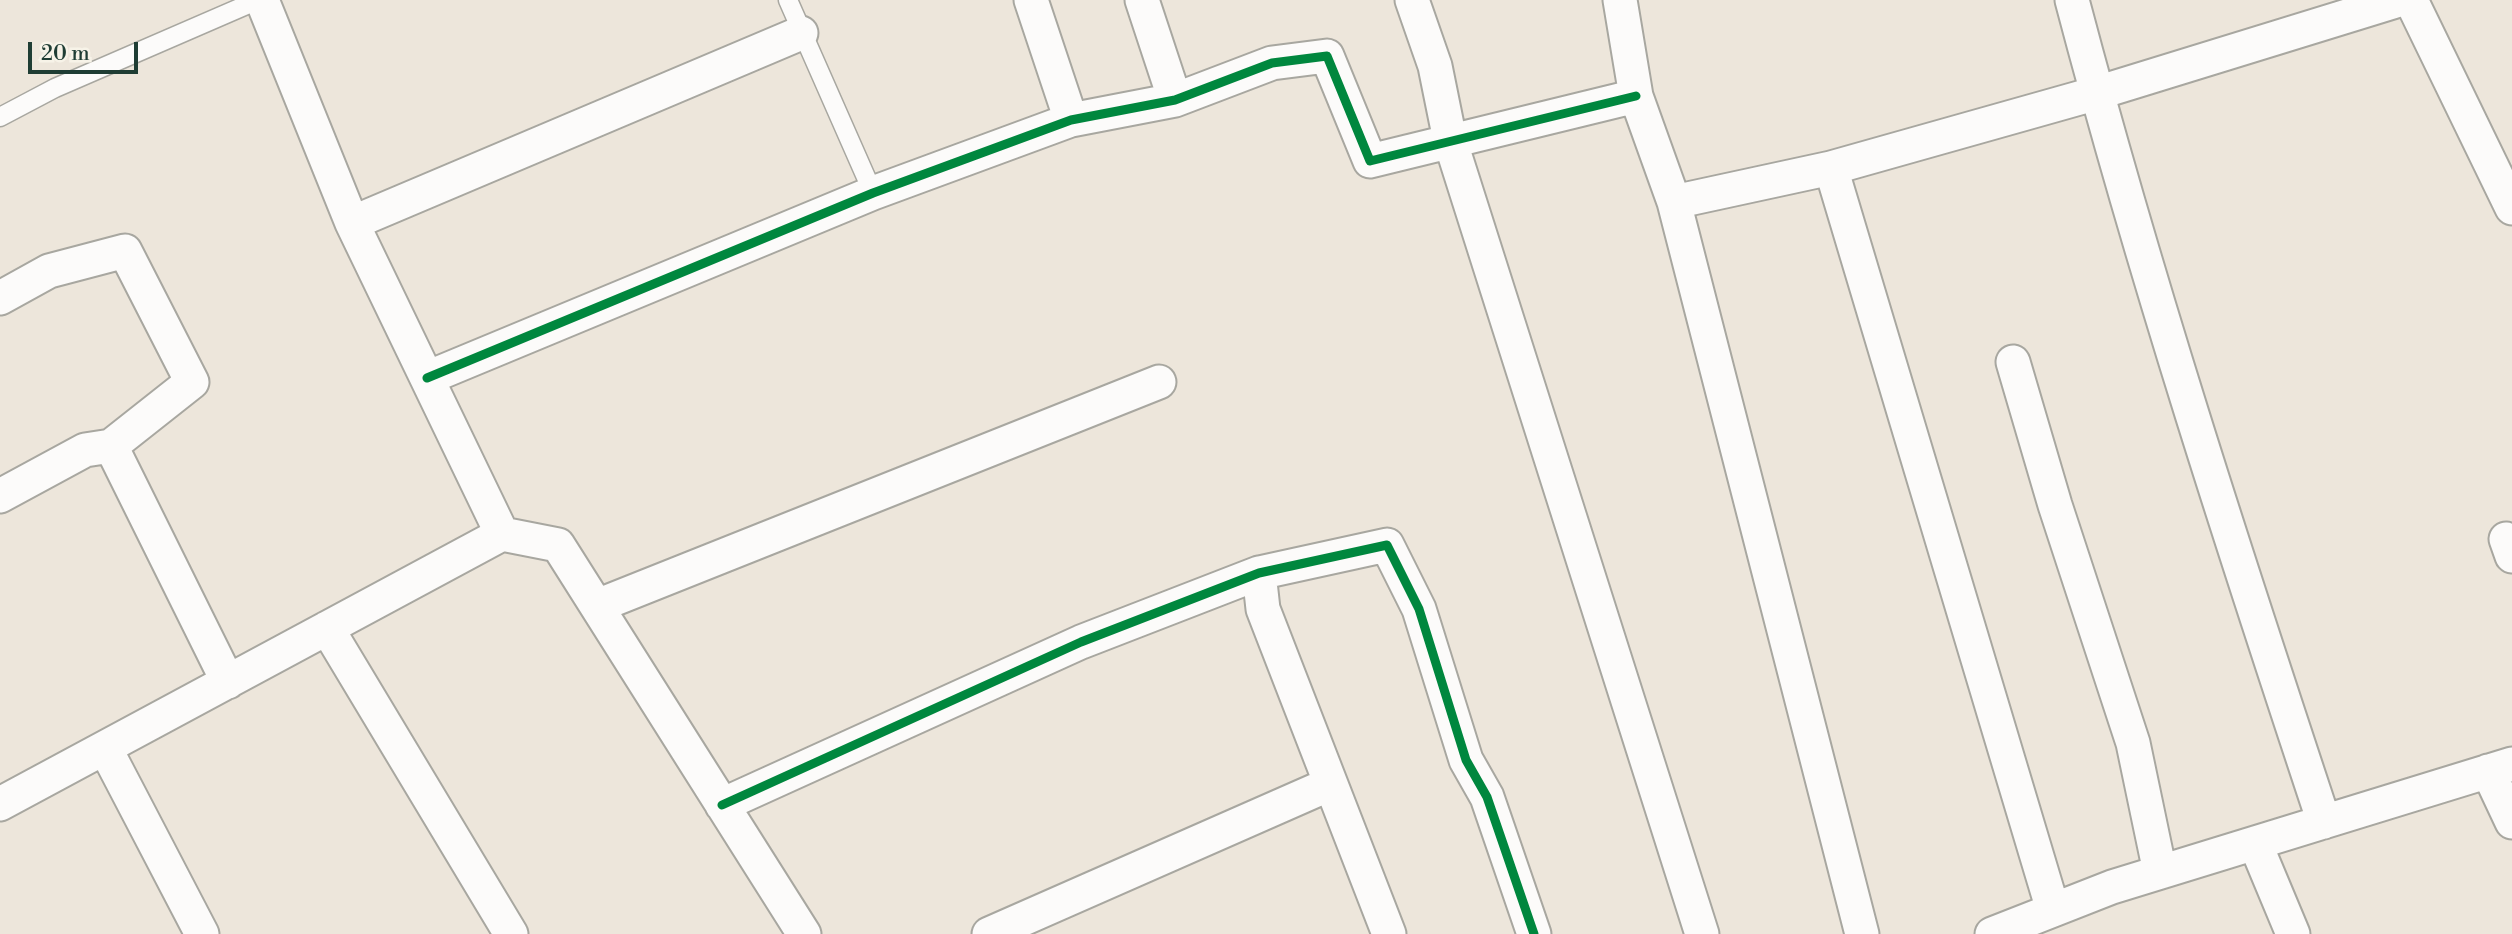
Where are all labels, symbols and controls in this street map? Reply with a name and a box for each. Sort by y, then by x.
scale bar [32,28,142,72]
text: 20 m [41,41,90,67]

